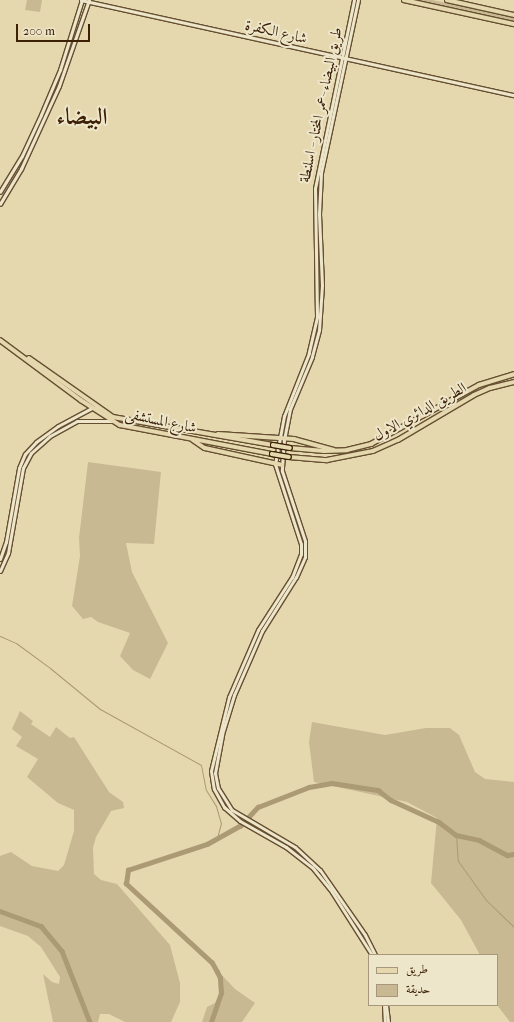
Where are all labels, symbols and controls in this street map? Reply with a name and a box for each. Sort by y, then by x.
scale bar [18,16,92,42]
street label: شارع الكفرة [243,16,309,48]
text: 200 m [23,24,55,38]
street label: طريق البيضاء -عمر المختار - اسلنطة [296,26,346,184]
district label: البيضاء [57,103,107,131]
street label: الطريق الدائري الاول [370,379,470,445]
street label: شارع المستشفى [124,405,198,437]
legend [368,954,498,1006]
text: طريق [406,962,428,976]
text: حديقة [406,982,430,996]

